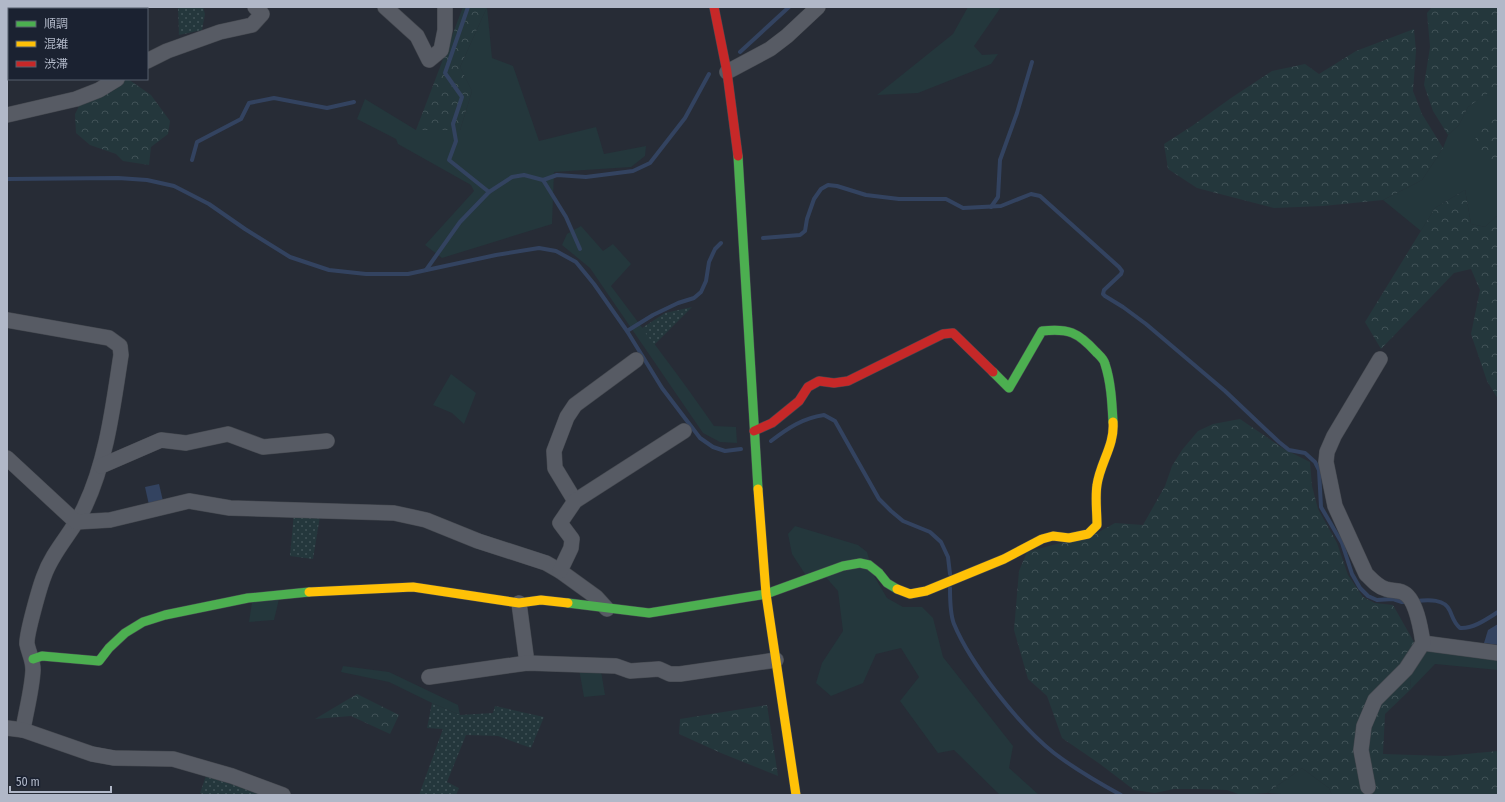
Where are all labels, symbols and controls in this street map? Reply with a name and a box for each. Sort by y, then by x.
legend [8,8,148,80]
text: 順調 [44,17,68,31]
text: 混雑 [44,37,68,51]
text: 渋滞 [44,57,68,71]
scale bar [10,768,111,794]
text: 50 m [16,775,40,789]

